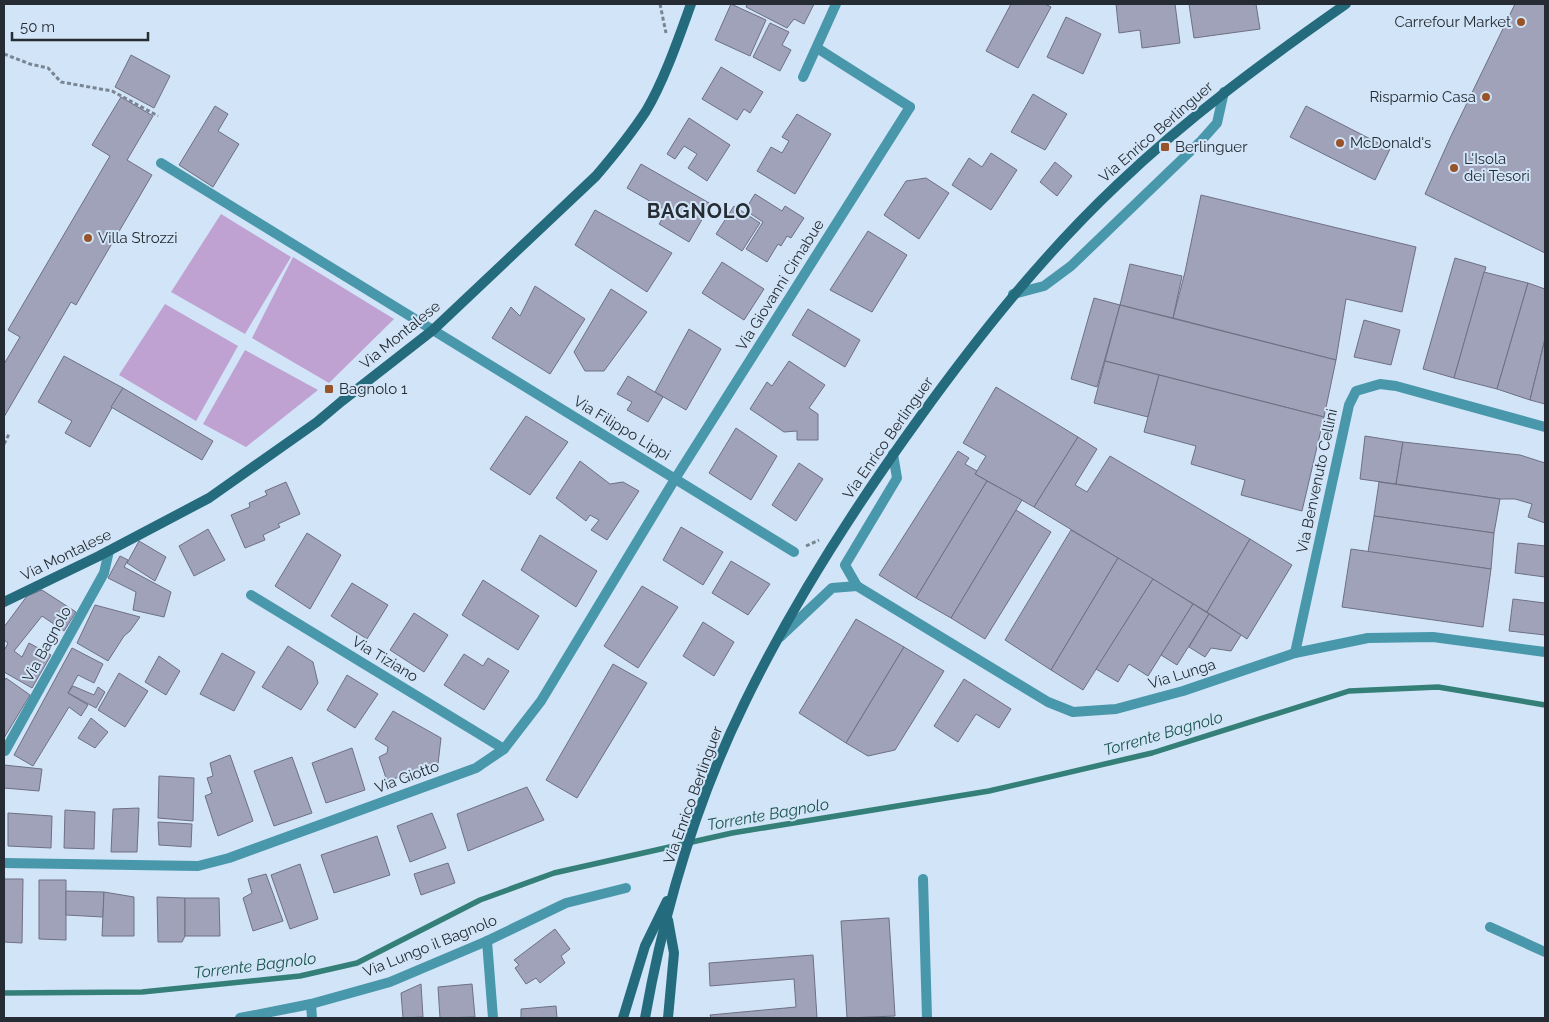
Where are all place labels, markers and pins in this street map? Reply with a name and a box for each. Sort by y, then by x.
place label: Carrefour Market [1394,13,1511,31]
marker: Carrefour Market [1515,16,1527,28]
place label: Risparmio Casa [1369,88,1476,106]
marker: Risparmio Casa [1480,91,1492,103]
place label: McDonald's [1350,134,1431,152]
marker: McDonald's [1334,137,1346,149]
place label: Berlinguer [1175,138,1247,156]
marker: Berlinguer [1159,141,1171,153]
place label: L'Isola dei Tesori [1464,150,1530,185]
marker: L'Isola dei Tesori [1448,162,1460,174]
place label: Villa Strozzi [98,229,177,247]
marker: Villa Strozzi [82,232,94,244]
place label: Bagnolo 1 [339,380,408,398]
marker: Bagnolo 1 [323,383,335,395]

